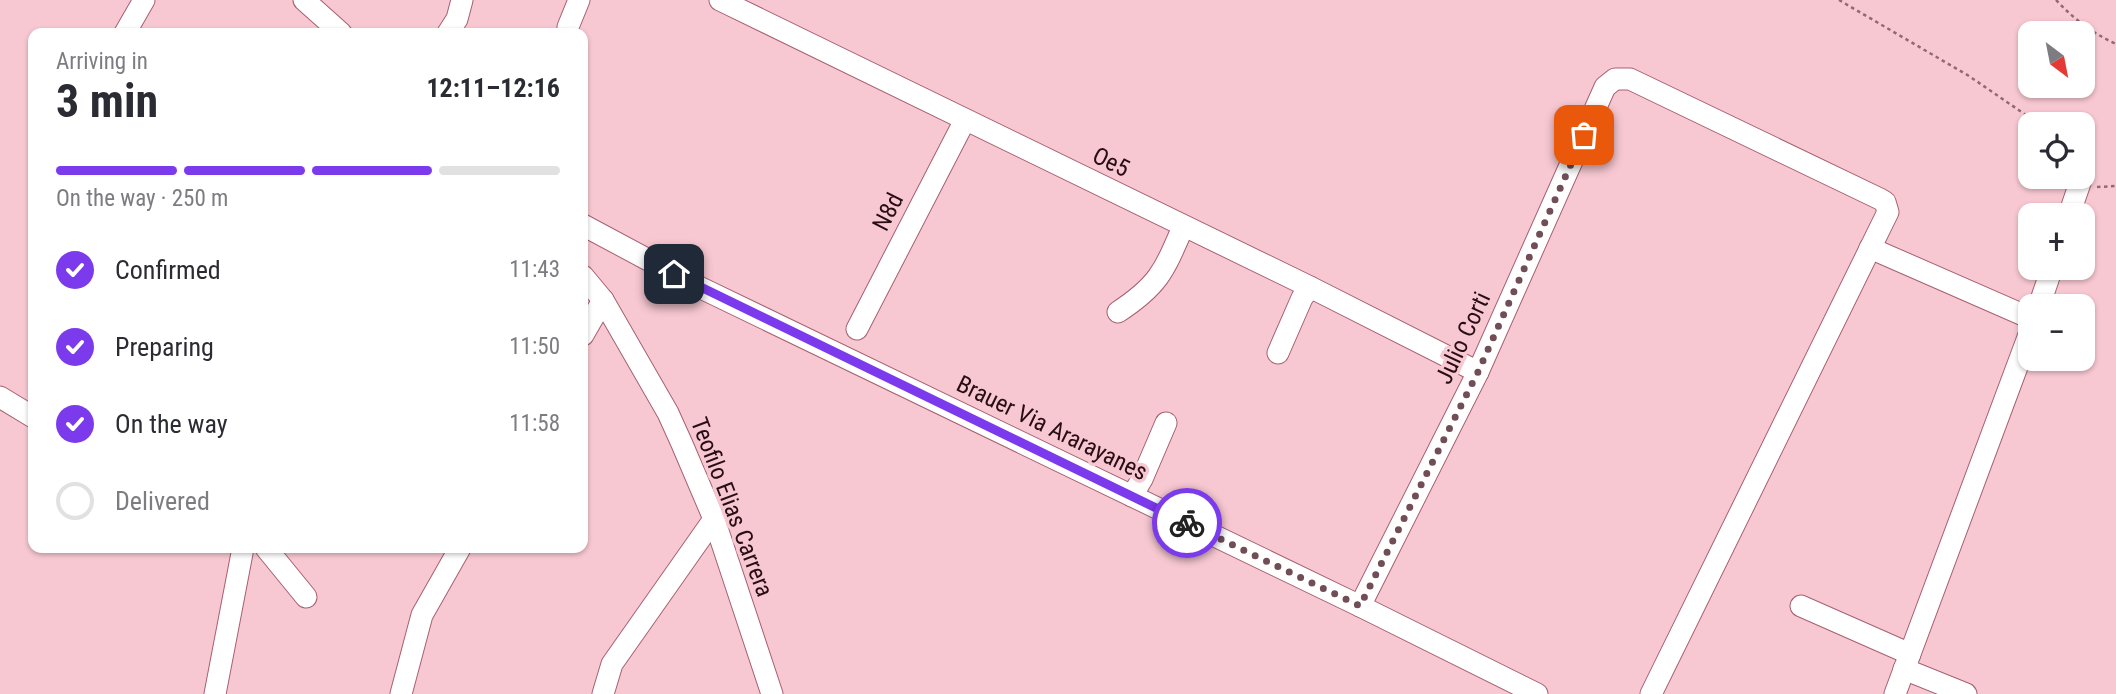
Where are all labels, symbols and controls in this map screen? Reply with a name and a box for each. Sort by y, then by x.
north arrow [2018,21,2095,98]
map controls [2018,21,2095,371]
text: Arriving in [56,48,148,75]
text: 12:11–12:16 [426,73,560,103]
text: 3 min [56,74,158,128]
pin [1554,105,1614,165]
button: locate [2018,112,2095,189]
icon: bag [1565,116,1603,154]
street label: Oe5 [1088,141,1134,183]
text: On the way · 250 m [56,185,228,212]
street label: N8d [867,188,909,236]
button: + [2018,203,2095,280]
pin [644,244,704,304]
icon: check [56,251,94,289]
text: Confirmed [115,255,221,285]
icon: home [655,255,693,293]
text: 11:43 [509,256,560,283]
street label: Julio Corti [1430,288,1496,388]
button: − [2018,294,2095,371]
icon: check [56,328,94,366]
text: Preparing [115,332,214,362]
text: 11:50 [509,333,560,360]
street label: Brauer Via Ararayanes [952,370,1152,486]
icon: check [56,405,94,443]
text: On the way [115,409,228,439]
text: 11:58 [509,410,560,437]
street label: Teofilo Elias Carrera [685,414,779,600]
text: Delivered [115,486,210,516]
courier [1152,488,1222,558]
icon: bike [1168,504,1206,542]

